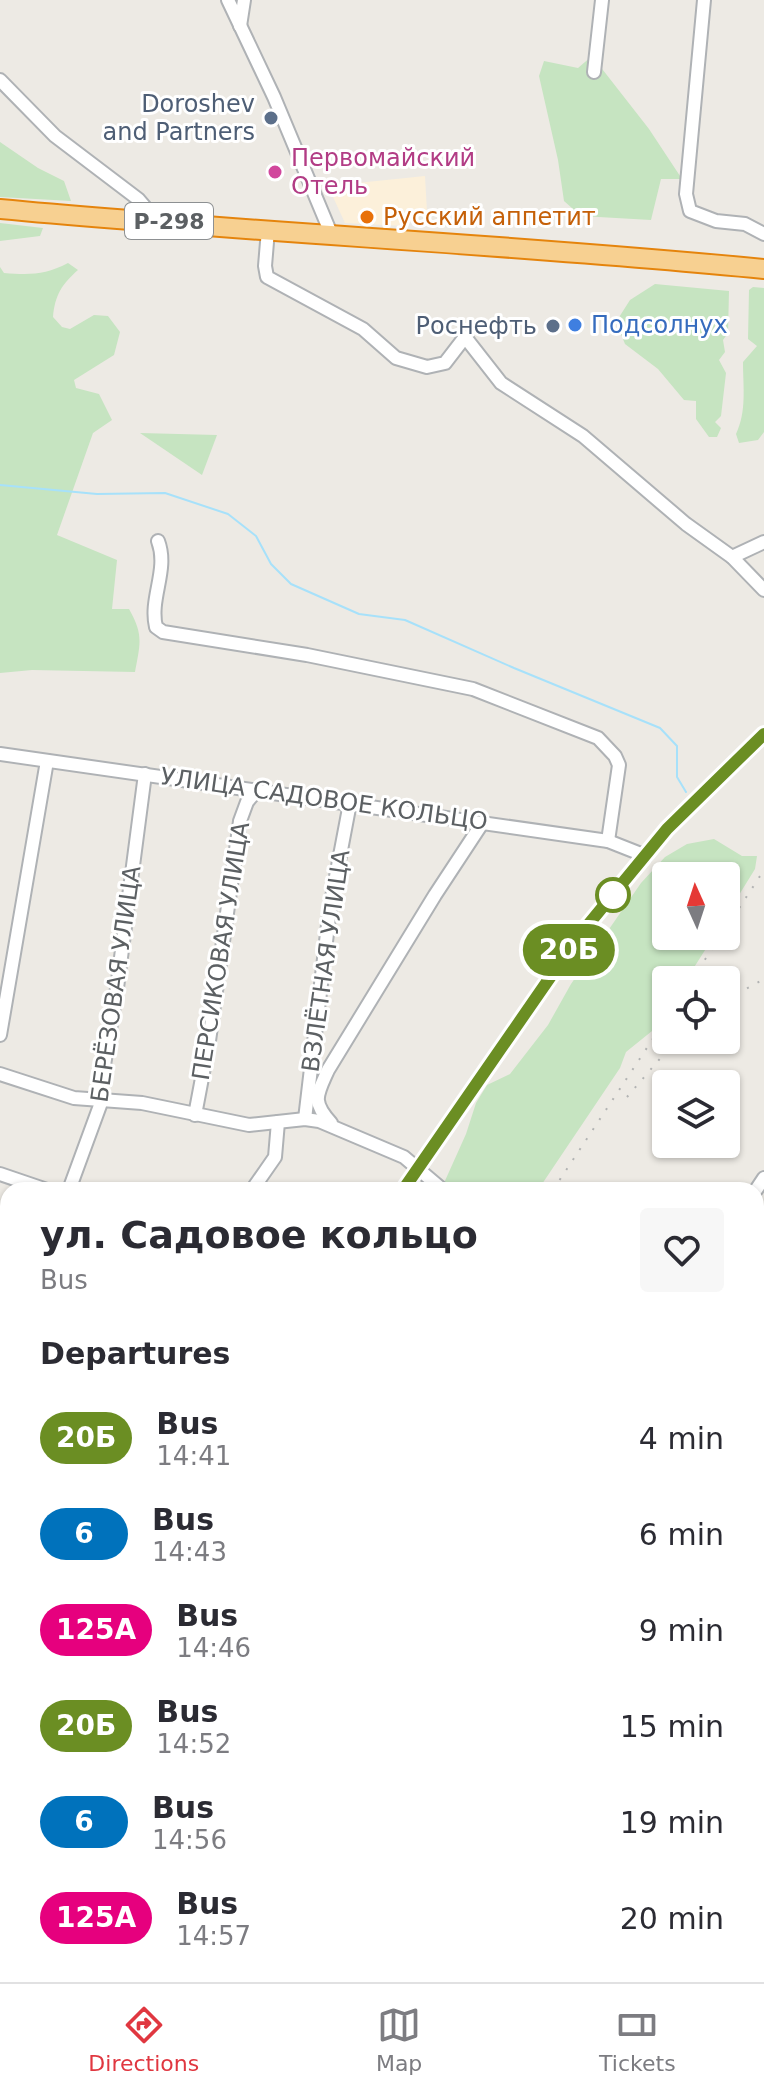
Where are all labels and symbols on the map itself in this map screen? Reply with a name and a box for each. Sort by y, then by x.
place label: Doroshev and Partners [102,90,255,146]
marker: Doroshev and Partners [262,109,280,127]
place label: Первомайский Отель [291,144,475,200]
marker: Первомайский Отель [266,163,284,181]
road number: Р-298 [125,203,213,239]
place label: Русский аппетит [383,203,596,231]
marker: Русский аппетит [358,208,376,226]
place label: Подсолнух [591,311,728,339]
place label: Роснефть [416,312,537,340]
marker: Подсолнух [566,316,584,334]
marker: Роснефть [544,317,562,335]
street label: УЛИЦА САДОВОЕ КОЛЬЦО [159,762,489,836]
street label: ПЕРСИКОВАЯ УЛИЦА [187,819,255,1082]
street label: ВЗЛЁТНАЯ УЛИЦА [296,847,356,1074]
north arrow [652,862,740,950]
street label: БЕРЁЗОВАЯ УЛИЦА [85,863,147,1104]
unlabelled marker [596,878,630,912]
line badge: 20Б [523,924,615,976]

